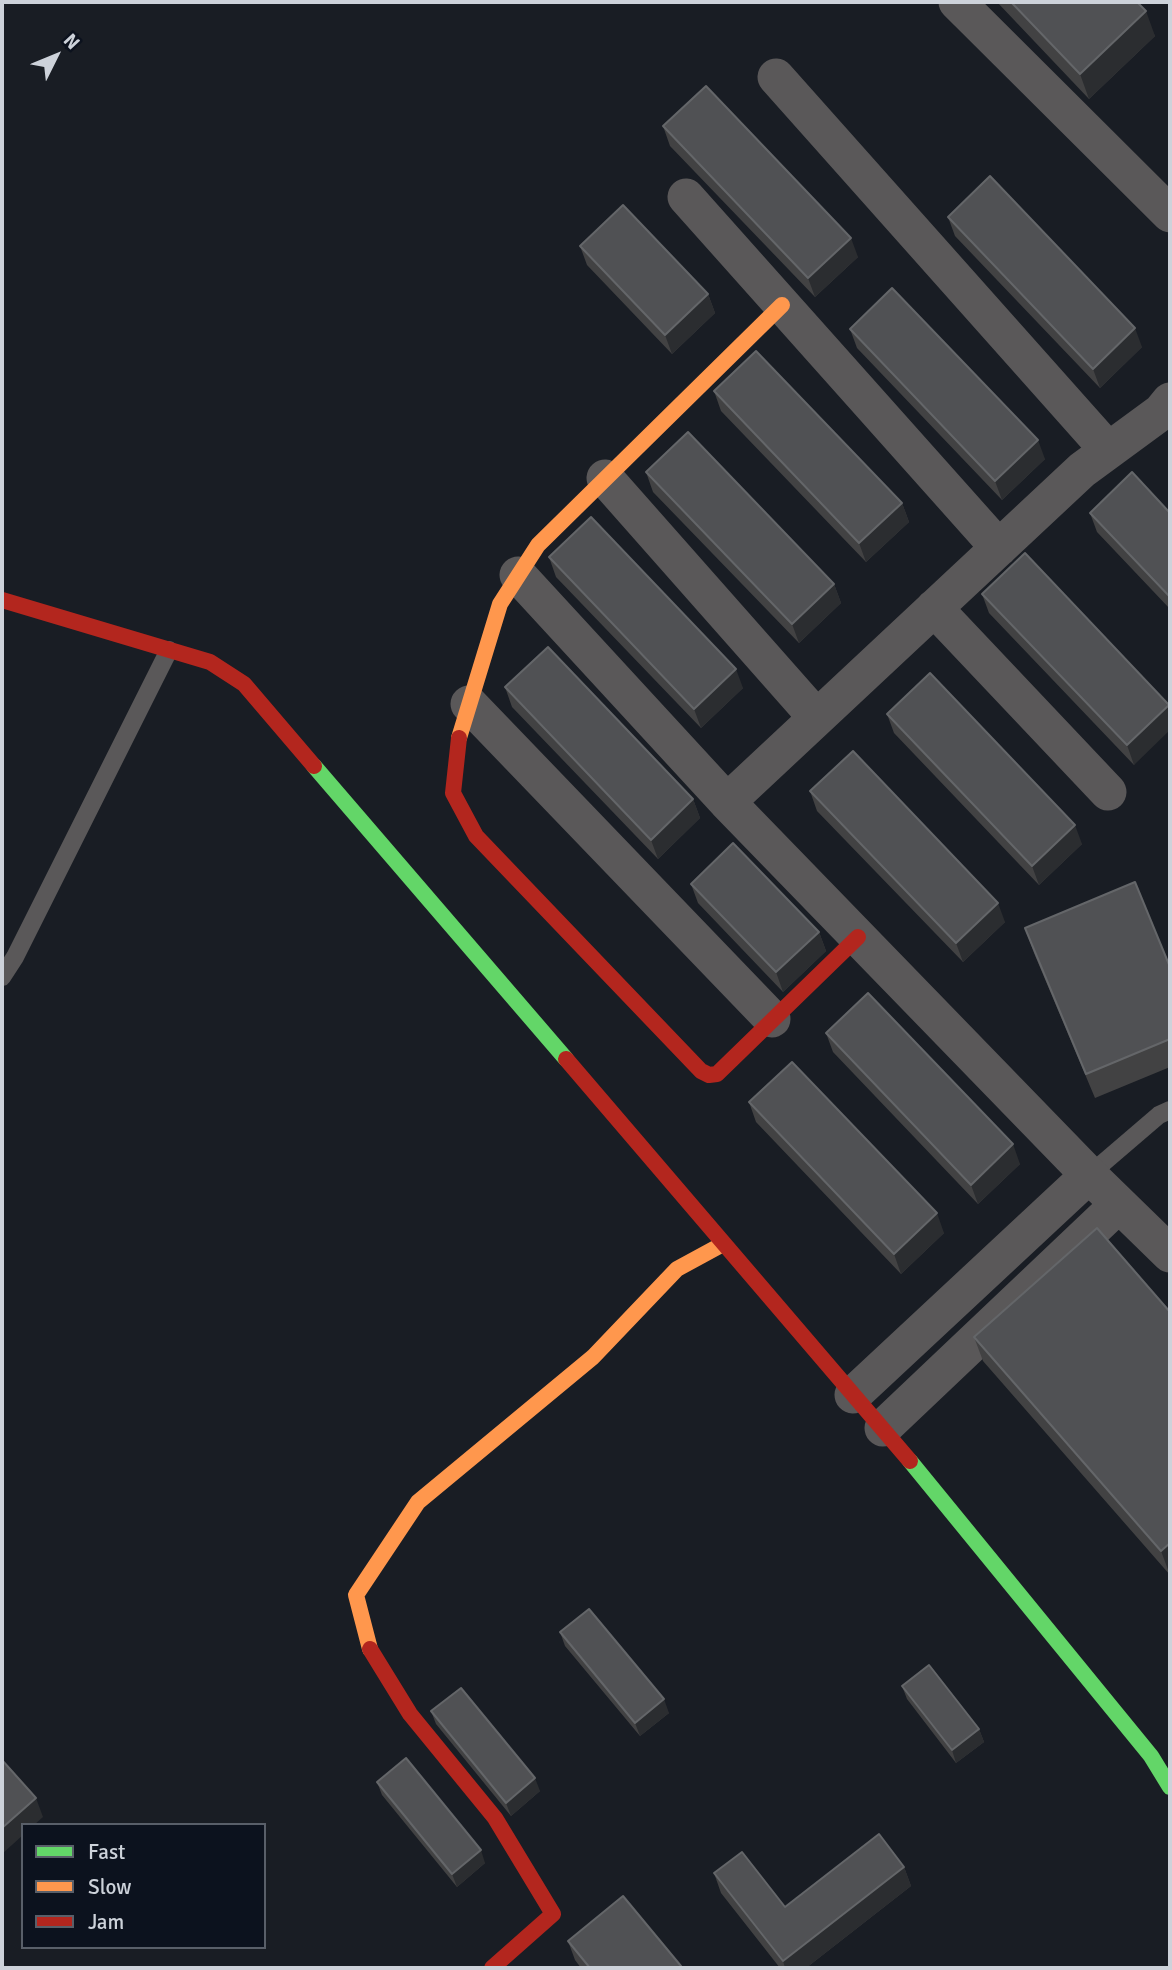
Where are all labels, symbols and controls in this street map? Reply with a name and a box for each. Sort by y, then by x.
north arrow [21,21,91,91]
text: N [58,29,85,55]
legend [21,1823,266,1949]
text: Fast [88,1839,125,1865]
text: Slow [88,1874,132,1900]
text: Jam [88,1909,124,1935]

